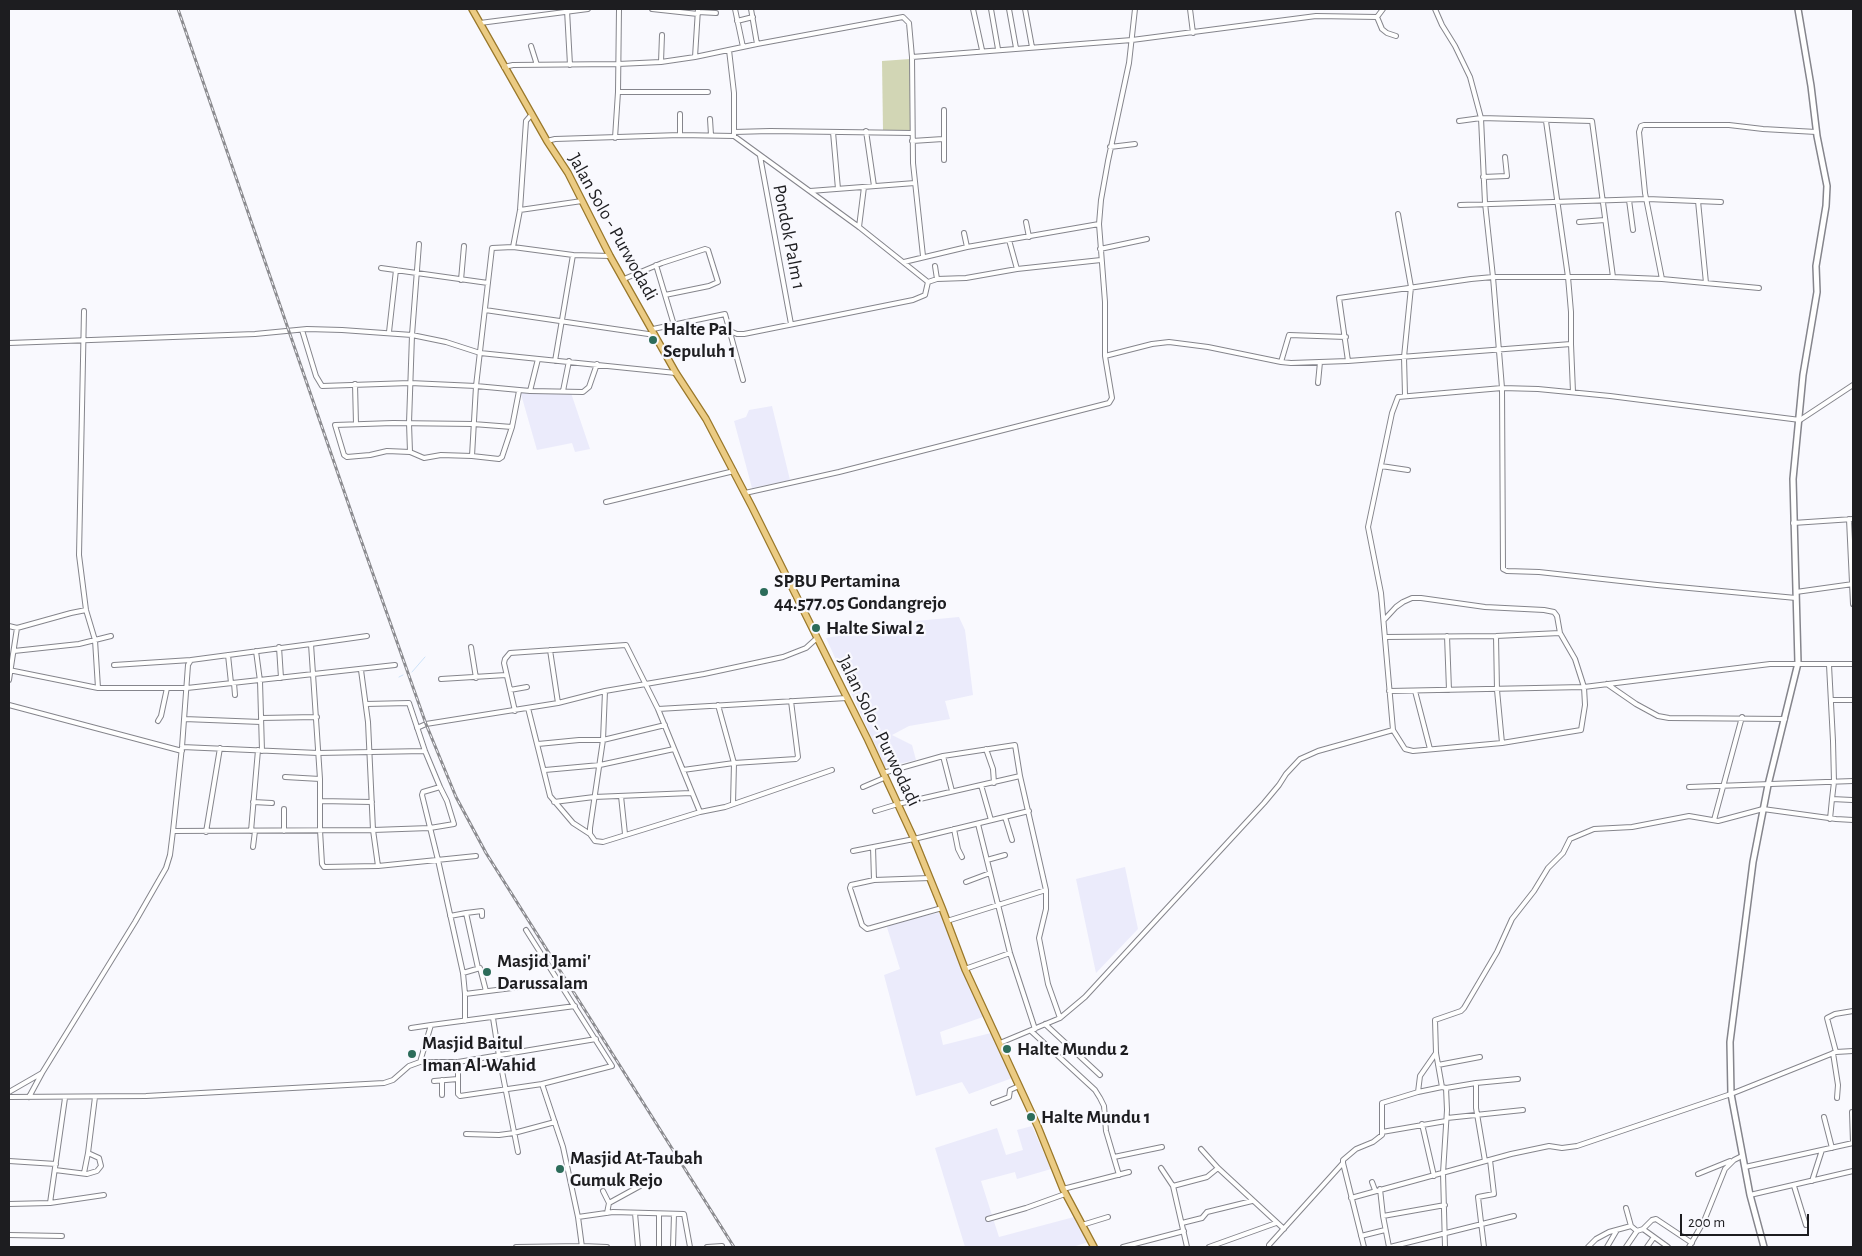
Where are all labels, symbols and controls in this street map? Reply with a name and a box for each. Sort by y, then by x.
street label: Jalan Solo - Purwodadi [563,149,663,305]
street label: Pondok Palm 1 [768,182,810,292]
place label: Halte Pal Sepuluh 1 [663,318,736,362]
marker: Halte Pal Sepuluh 1 [647,334,659,346]
place label: SPBU Pertamina 44.577.05 Gondangrejo [774,570,947,614]
marker: SPBU Pertamina 44.577.05 Gondangrejo [758,586,770,598]
place label: Halte Siwal 2 [826,617,925,639]
marker: Halte Siwal 2 [810,622,822,634]
street label: Jalan Solo - Purwodadi [833,652,925,810]
place label: Masjid Jami' Darussalam [497,950,591,994]
marker: Masjid Jami' Darussalam [481,966,493,978]
place label: Masjid Baitul Iman Al-Wahid [422,1032,536,1076]
place label: Halte Mundu 2 [1017,1038,1129,1060]
marker: Halte Mundu 2 [1001,1043,1013,1055]
marker: Masjid Baitul Iman Al-Wahid [406,1048,418,1060]
place label: Halte Mundu 1 [1041,1106,1150,1128]
marker: Halte Mundu 1 [1025,1111,1037,1123]
place label: Masjid At-Taubah Gumuk Rejo [570,1147,703,1191]
marker: Masjid At-Taubah Gumuk Rejo [554,1163,566,1175]
scale bar [1682,1204,1811,1236]
text: 200 m [1688,1215,1725,1230]

